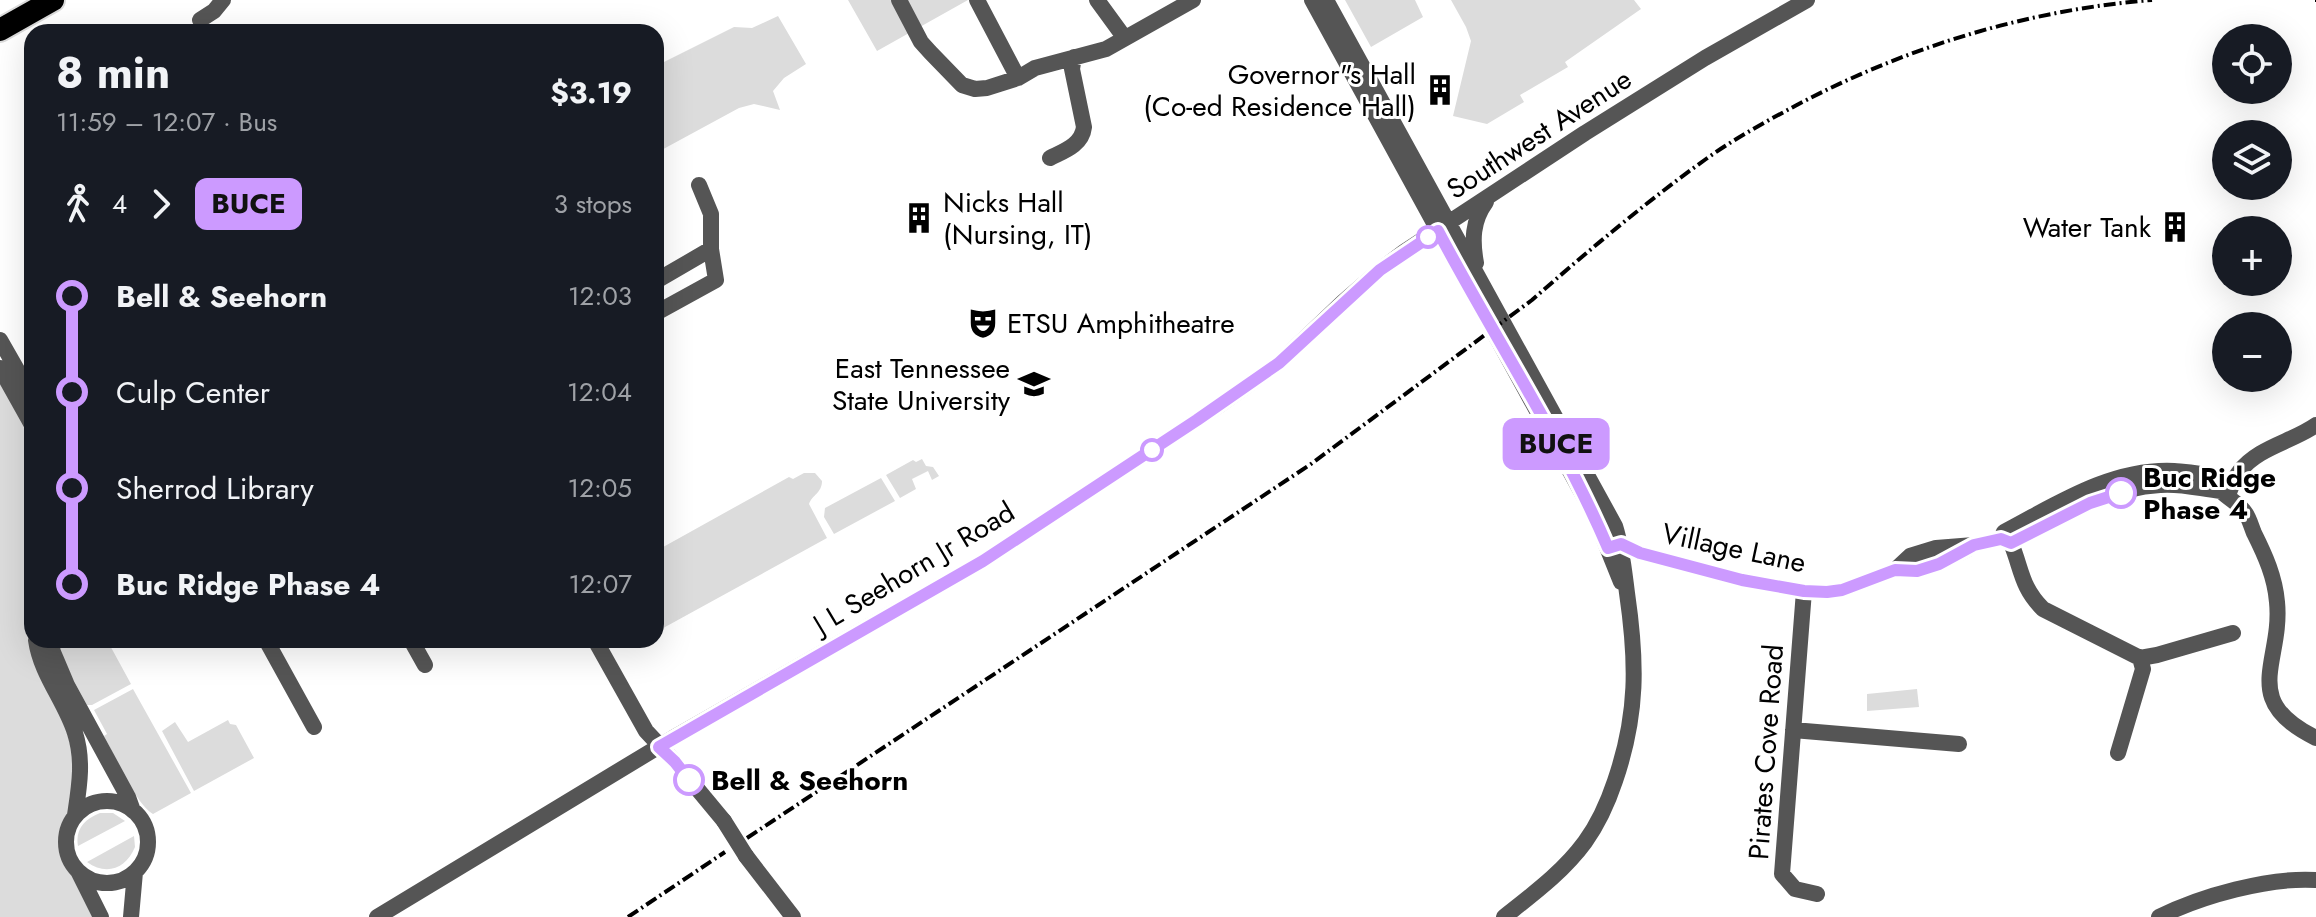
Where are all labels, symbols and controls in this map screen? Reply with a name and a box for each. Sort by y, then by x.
map controls [2212,24,2292,392]
button: locate [2212,24,2292,104]
text: 8 min [56,41,170,105]
place label: Governor"s Hall (Co-ed Residence Hall) [1143,54,1416,127]
street label: Southwest Avenue [1438,59,1640,209]
text: $3.19 [550,71,632,114]
building icon: Governor"s Hall (Co-ed Residence Hall) [1423,73,1457,107]
text: 11:59 – 12:07 · Bus [56,103,277,141]
button: layers [2212,120,2292,200]
icon: walk [56,182,100,226]
icon: forward [139,182,183,226]
place label: Nicks Hall (Nursing, IT) [943,182,1093,255]
text: BUCE [211,183,286,224]
text: 4 [112,185,127,223]
text: 3 stops [554,185,632,223]
building icon: Nicks Hall (Nursing, IT) [902,201,936,235]
place label: Water Tank [2023,207,2152,248]
building icon: Water Tank [2158,210,2192,244]
button: + [2212,216,2292,296]
unlabelled marker [1417,226,1439,248]
text: Bell & Seehorn [116,275,327,318]
text: 12:03 [568,277,632,315]
place label: ETSU Amphitheatre [1007,303,1235,344]
theatre icon: ETSU Amphitheatre [966,306,1000,340]
button: − [2212,312,2292,392]
place label: East Tennessee State University [832,348,1011,421]
school or university icon: East Tennessee State University [1017,367,1051,401]
text: Culp Center [116,371,270,414]
text: 12:04 [567,373,632,411]
line badge: BUCE [1500,418,1612,470]
text: BUCE [1519,423,1593,464]
unlabelled marker [1141,439,1163,461]
place label: Buc Ridge Phase 4 [2143,457,2276,530]
text: Sherrod Library [116,467,314,510]
text: 12:05 [567,469,632,507]
marker: Buc Ridge Phase 4 [2106,478,2136,508]
street label: J L Seehorn Jr Road [802,492,1022,646]
street label: Village Lane [1658,513,1810,583]
text: Buc Ridge Phase 4 [116,563,380,606]
text: 12:07 [568,565,632,603]
street label: Pirates Cove Road [1738,643,1794,861]
place label: Bell & Seehorn [711,760,908,801]
marker: Bell & Seehorn [674,765,704,795]

